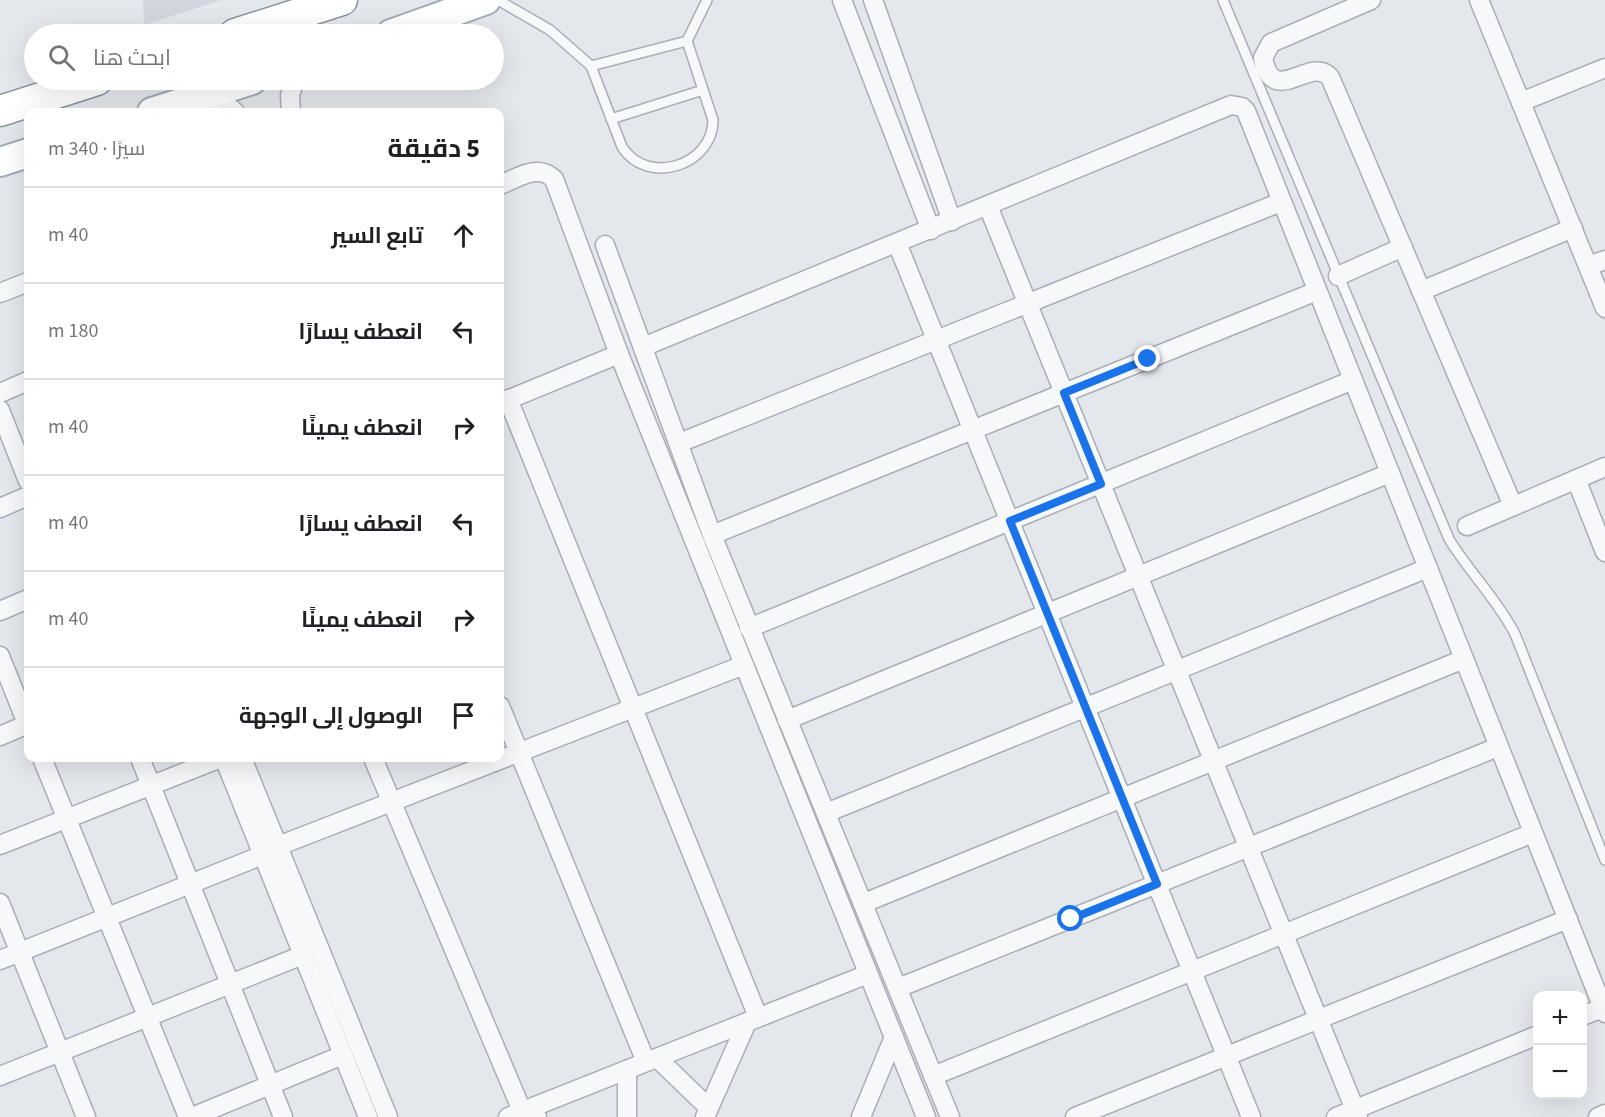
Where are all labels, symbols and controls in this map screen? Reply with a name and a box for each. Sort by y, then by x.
search box [24,24,504,90]
icon: search [45,41,78,74]
text: ابحث هنا [93,42,171,74]
text: 5 دقيقة [388,130,480,167]
text: سيرًا · 340 m [48,135,145,163]
icon: ahead [447,219,480,252]
text: تابع السير [331,220,423,252]
text: 40 m [48,221,88,249]
icon: left [447,315,480,348]
text: انعطف يسارًا [299,316,423,348]
text: 180 m [48,317,98,345]
route end [1134,345,1160,371]
icon: right [447,411,480,444]
text: انعطف يمينًا [301,412,423,444]
text: 40 m [48,413,88,441]
icon: left [447,507,480,540]
text: انعطف يسارًا [299,508,423,540]
text: 40 m [48,509,88,537]
icon: right [447,603,480,636]
text: انعطف يمينًا [301,604,423,636]
text: 40 m [48,605,88,633]
icon: arrive [447,699,480,732]
text: الوصول إلى الوجهة [239,700,423,732]
route start [1057,905,1083,931]
map controls [1533,991,1587,1099]
button: + [1533,991,1587,1045]
button: − [1533,1045,1587,1099]

